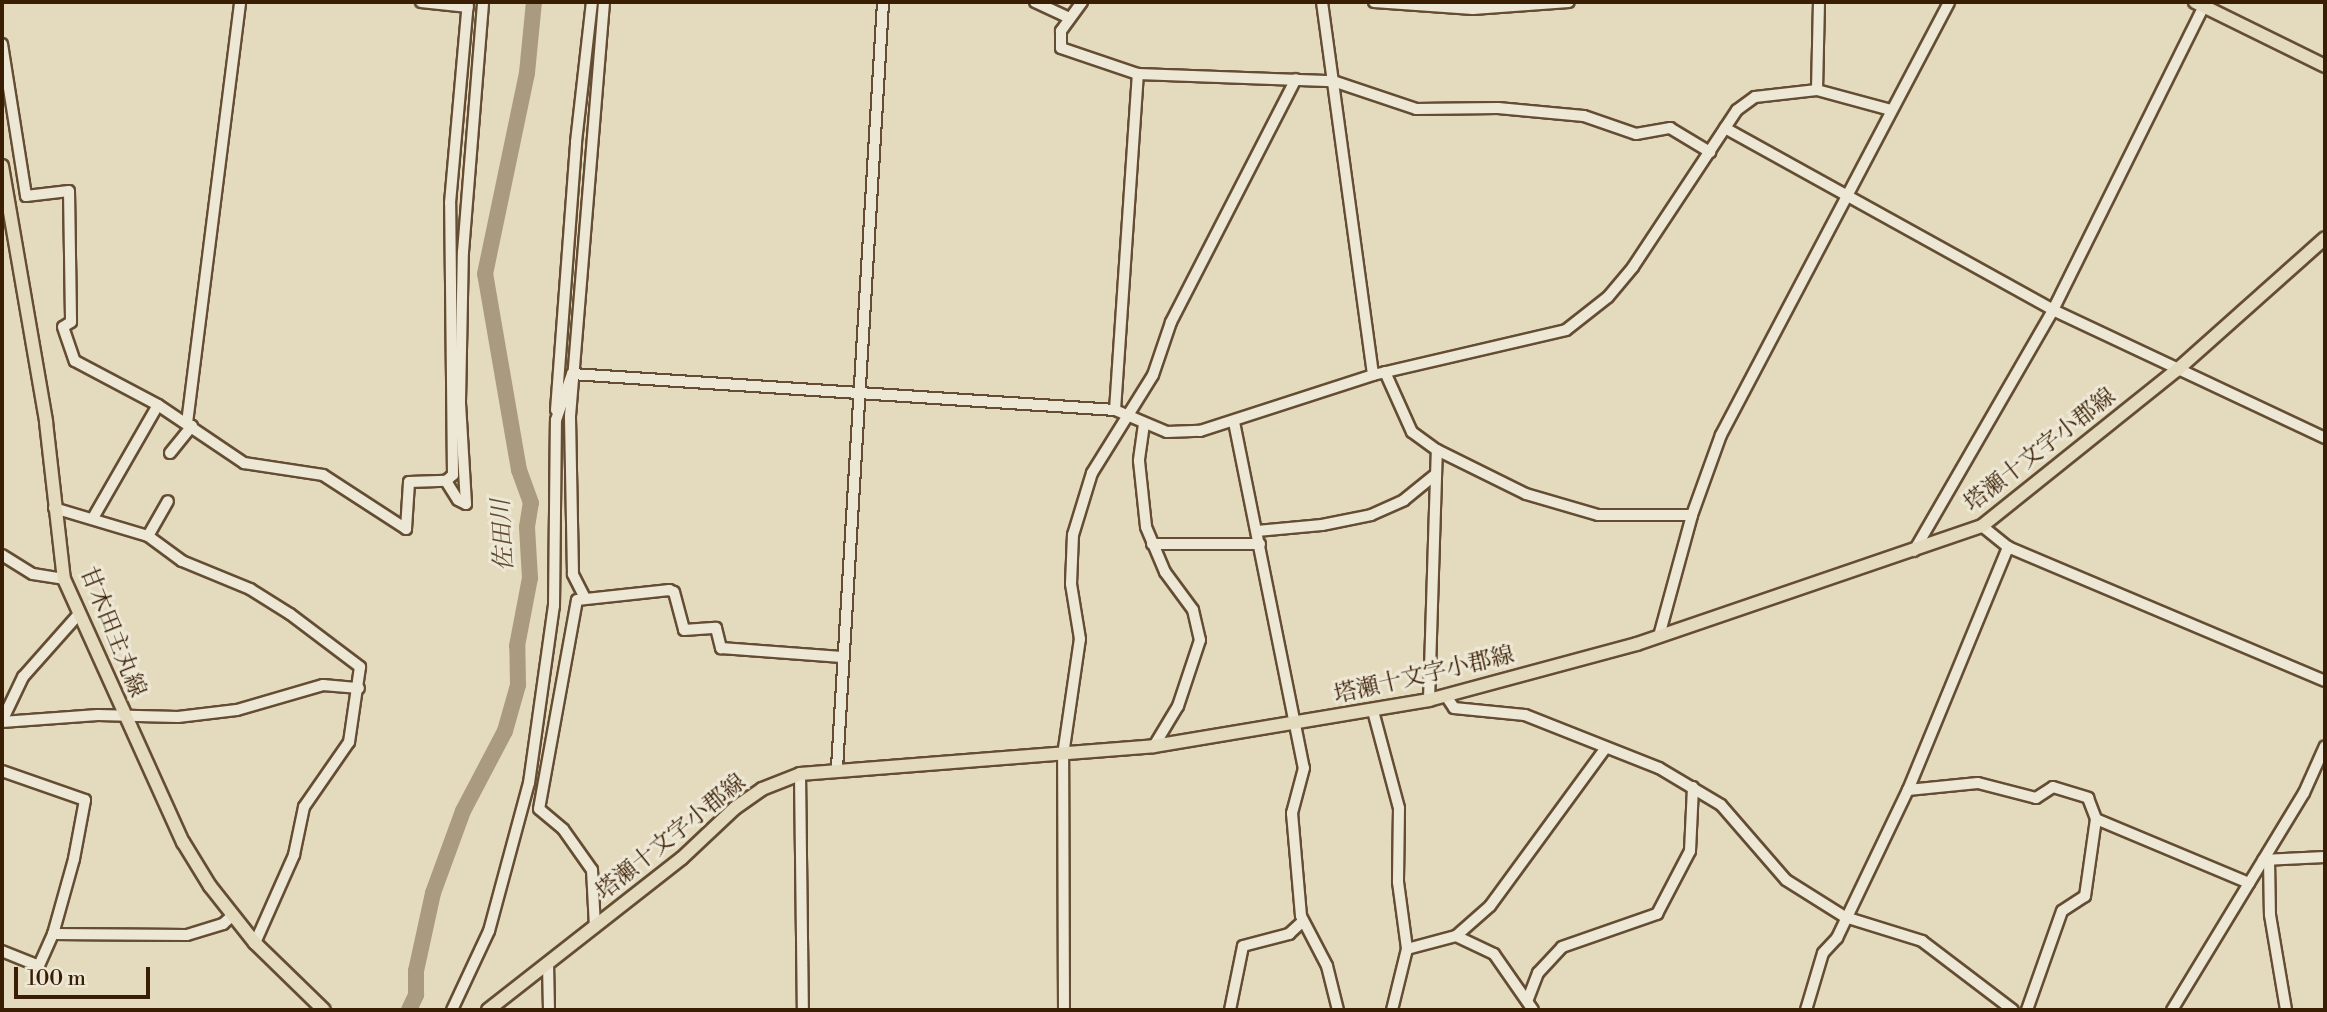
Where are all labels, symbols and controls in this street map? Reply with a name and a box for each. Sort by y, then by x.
street label: 塔瀬十文字小郡線 [1959,382,2121,518]
water label: 佐田川 [488,498,520,572]
street label: 甘木田主丸線 [74,563,152,701]
street label: 塔瀬十文字小郡線 [1331,641,1517,709]
street label: 塔瀬十文字小郡線 [591,768,751,906]
scale bar [18,953,154,997]
text: 100 m [27,966,86,992]

